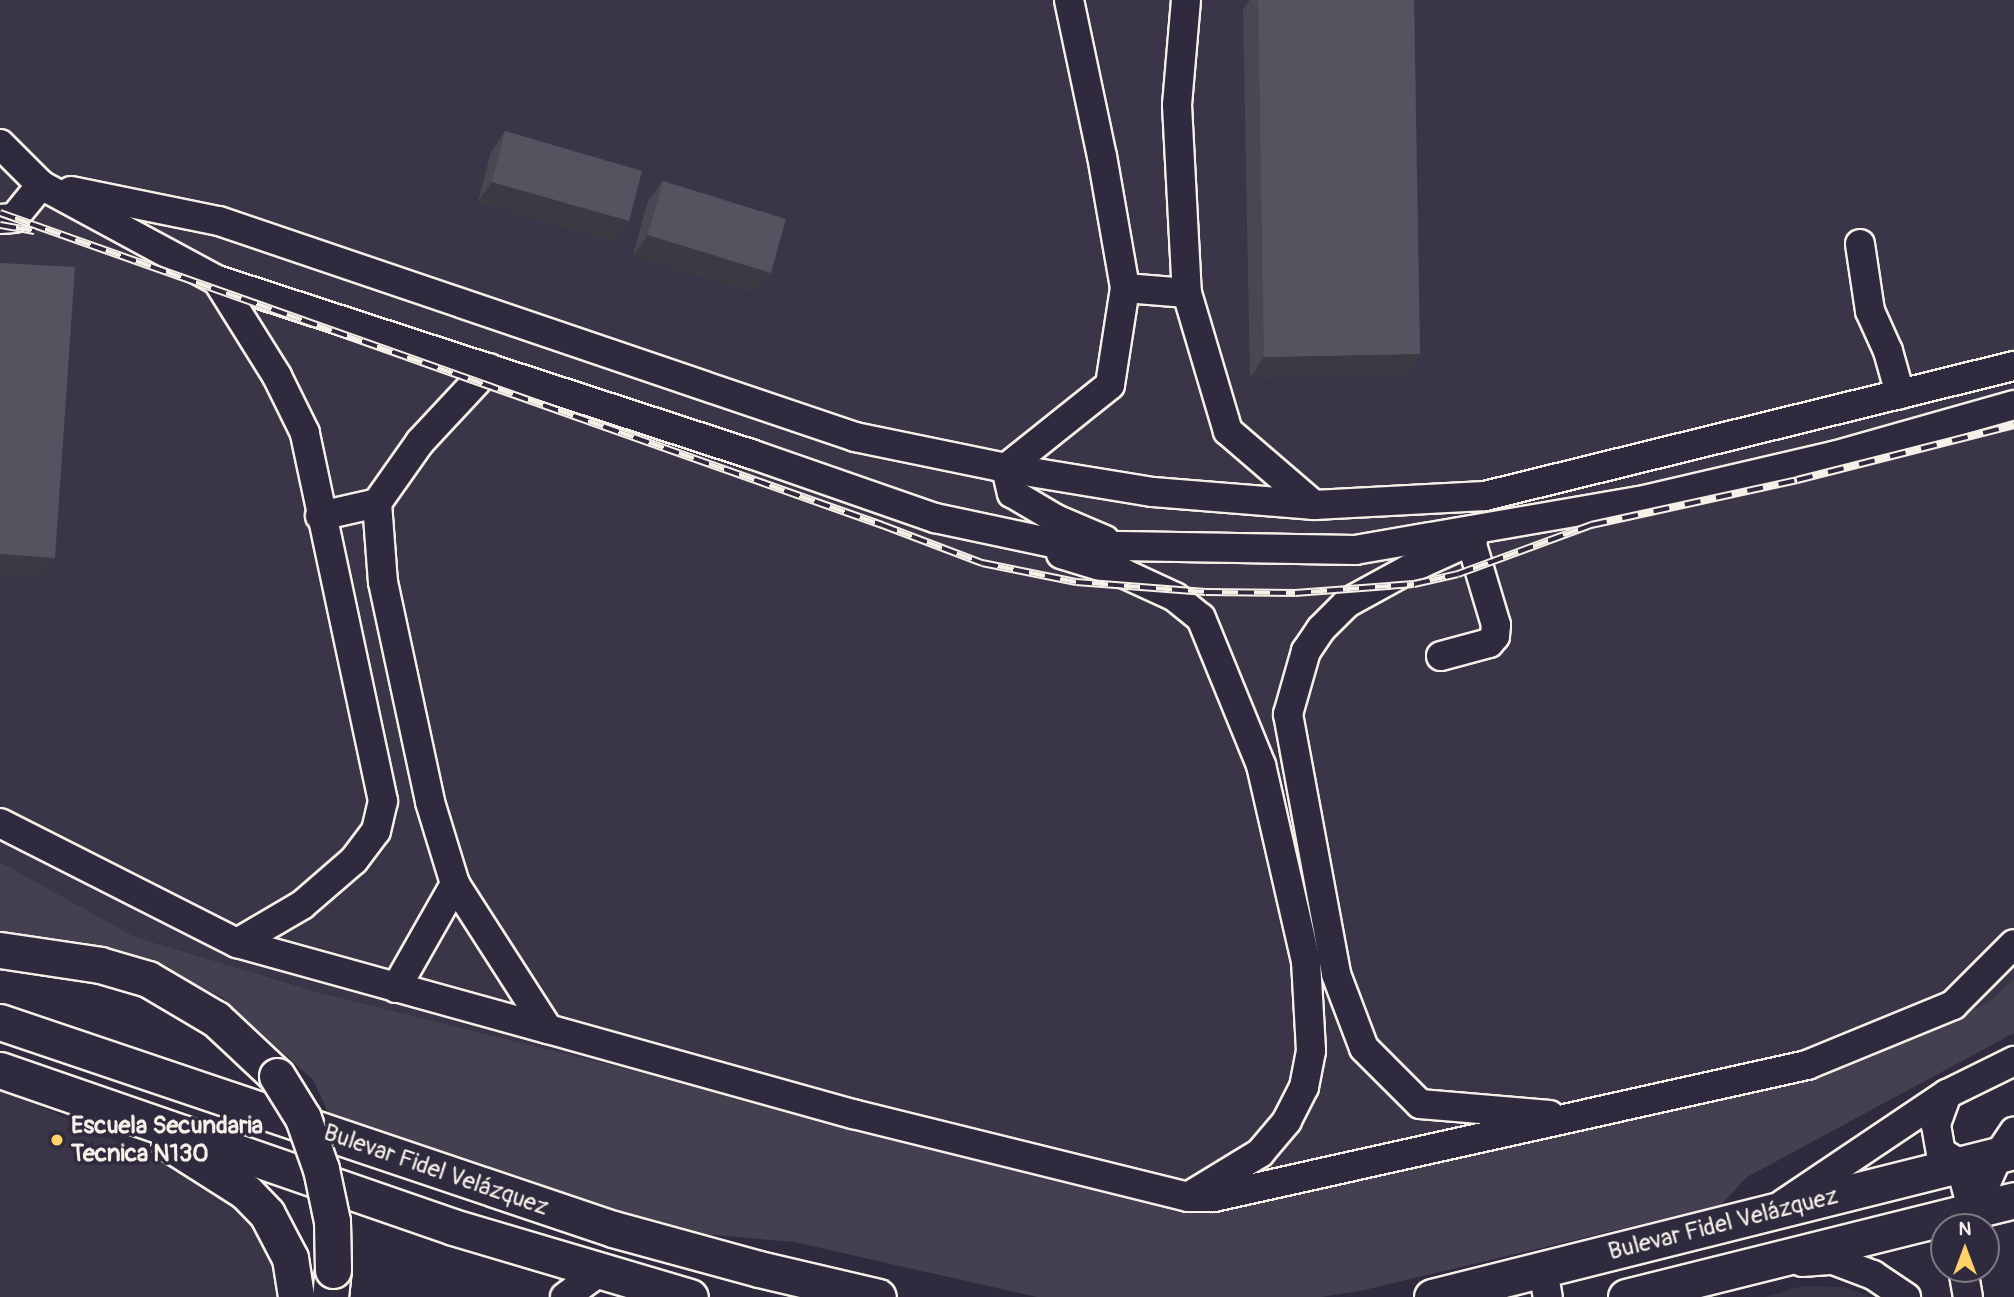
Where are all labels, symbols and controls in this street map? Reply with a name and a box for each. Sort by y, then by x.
place label: Escuela Secundaria Tecnica N130 [71,1112,263,1168]
street label: Bulevar Fidel Velázquez [320,1118,552,1222]
marker: Escuela Secundaria Tecnica N130 [49,1132,65,1148]
street label: Bulevar Fidel Velázquez [1605,1182,1841,1266]
north arrow [1930,1213,2000,1283]
text: N [1959,1217,1971,1241]

